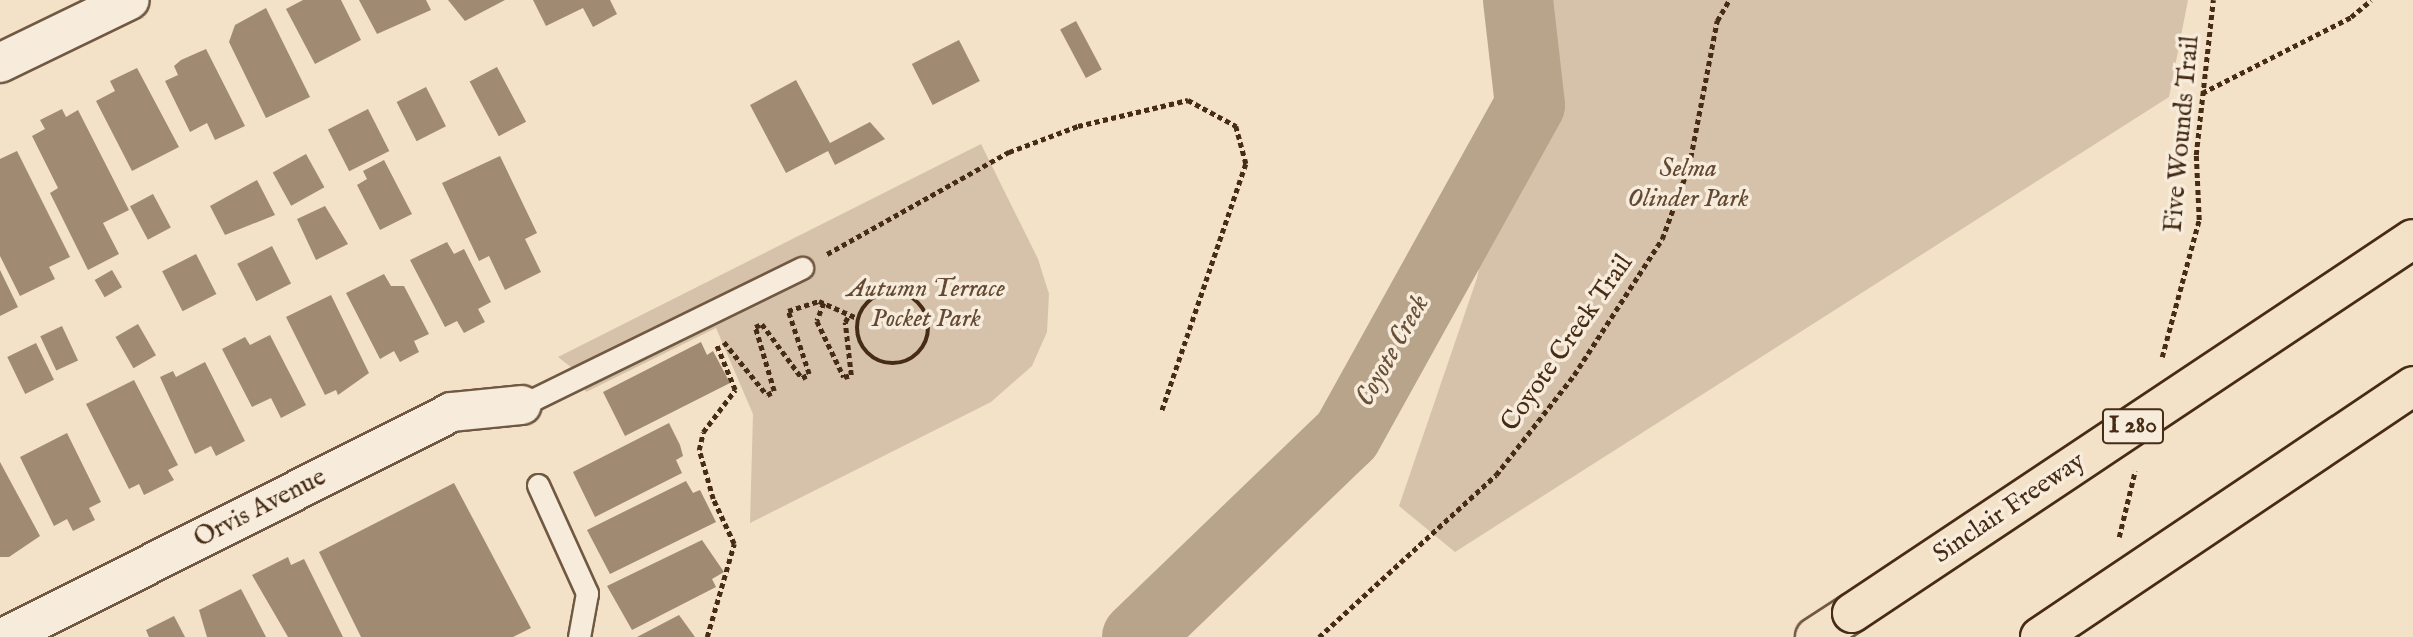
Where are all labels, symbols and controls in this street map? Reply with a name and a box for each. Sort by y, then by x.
street label: Five Wounds Trail [2158,34,2206,234]
park label: Selma Olinder Park [1627,153,1749,214]
street label: Coyote Creek Trail [1494,249,1640,437]
park label: Autumn Terrace Pocket Park [847,273,1005,334]
water label: Coyote Creek [1349,290,1437,412]
road number: I 280 [2102,405,2164,446]
street label: Sinclair Freeway [1927,446,2091,570]
street label: Orvis Avenue [189,461,331,555]

